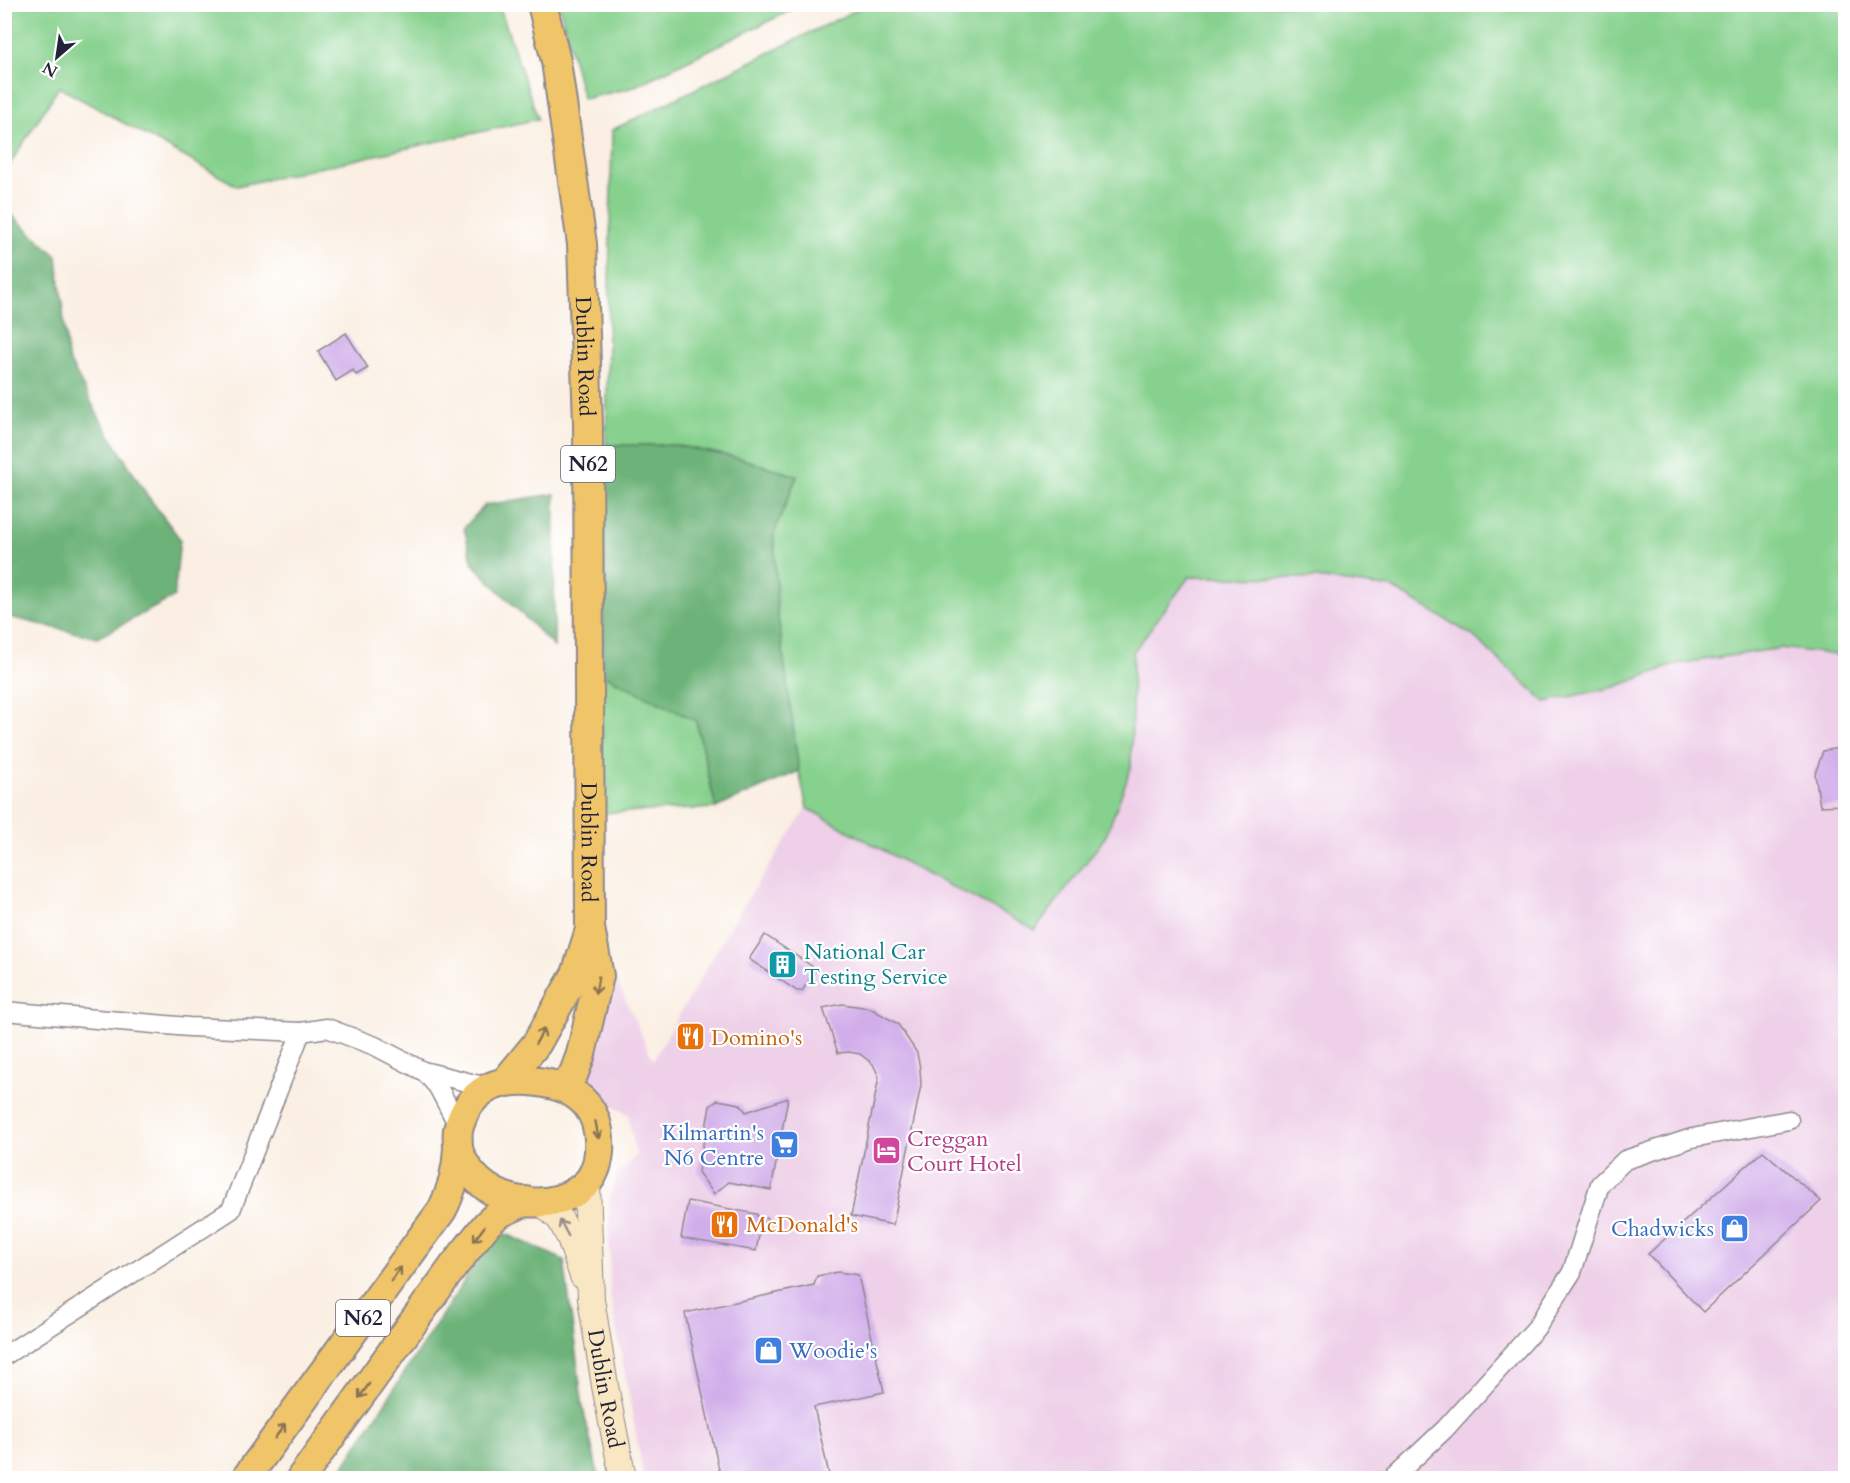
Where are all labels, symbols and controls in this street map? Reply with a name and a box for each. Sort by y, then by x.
north arrow [27,27,87,87]
text: N [39,56,62,82]
street label: Dublin Road [568,296,602,417]
road number: N62 [561,446,615,482]
street label: Dublin Road [573,782,604,903]
place label: National Car Testing Service [804,937,948,992]
building icon: National Car Testing Service [767,948,799,980]
one-way arrow [591,975,602,995]
restaurant icon: Domino's [674,1021,706,1053]
place label: Domino's [711,1023,802,1053]
one-way arrow [535,1028,547,1045]
place label: Kilmartin's N6 Centre [662,1118,764,1173]
one-way arrow [592,1119,603,1139]
place label: Creggan Court Hotel [907,1124,1022,1179]
supermarket icon: Kilmartin's N6 Centre [769,1129,801,1161]
hotel icon: Creggan Court Hotel [870,1135,902,1167]
restaurant icon: McDonald's [709,1208,741,1240]
place label: McDonald's [746,1210,858,1240]
shop icon: Chadwicks [1719,1212,1751,1244]
place label: Chadwicks [1611,1214,1714,1244]
one-way arrow [558,1220,570,1237]
one-way arrow [473,1225,485,1241]
one-way arrow [389,1266,402,1282]
road number: N62 [336,1300,390,1336]
street label: Dublin Road [580,1327,631,1451]
shop icon: Woodie's [752,1334,784,1366]
place label: Woodie's [788,1336,877,1366]
one-way arrow [358,1382,370,1398]
one-way arrow [274,1424,287,1440]

